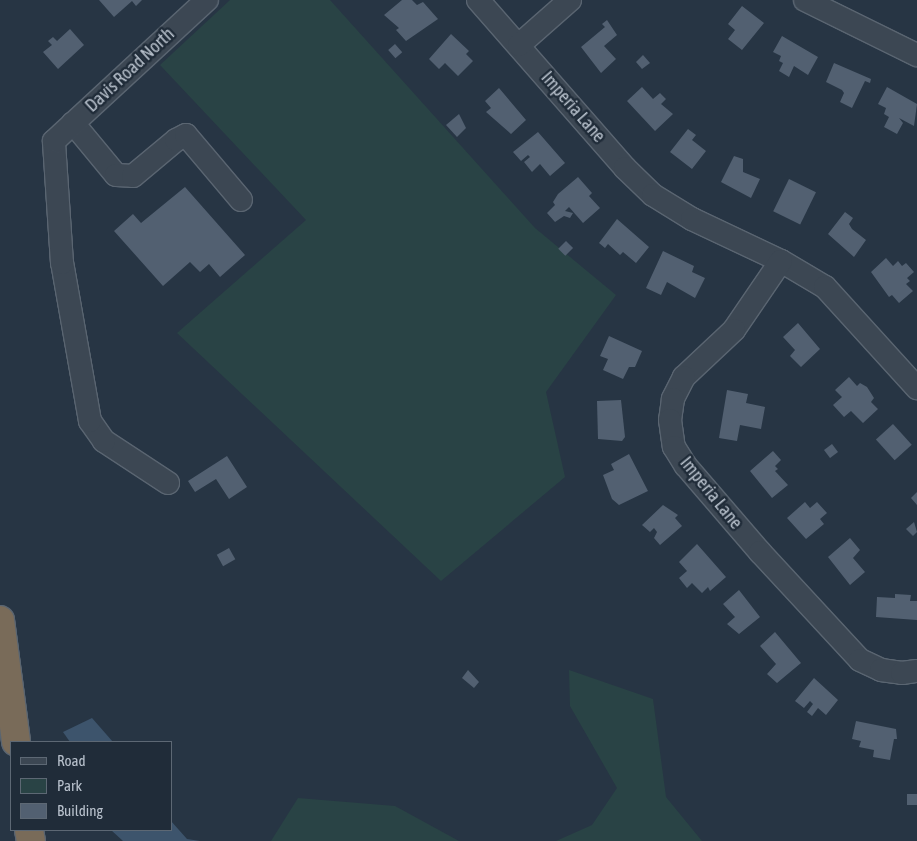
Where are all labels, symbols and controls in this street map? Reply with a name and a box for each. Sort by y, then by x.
street label: Davis Road North [81,23,179,117]
street label: Imperia Lane [536,67,610,147]
street label: Imperia Lane [675,452,747,534]
legend [10,741,172,831]
text: Road [57,752,86,769]
text: Park [57,777,82,794]
text: Building [57,802,103,819]

